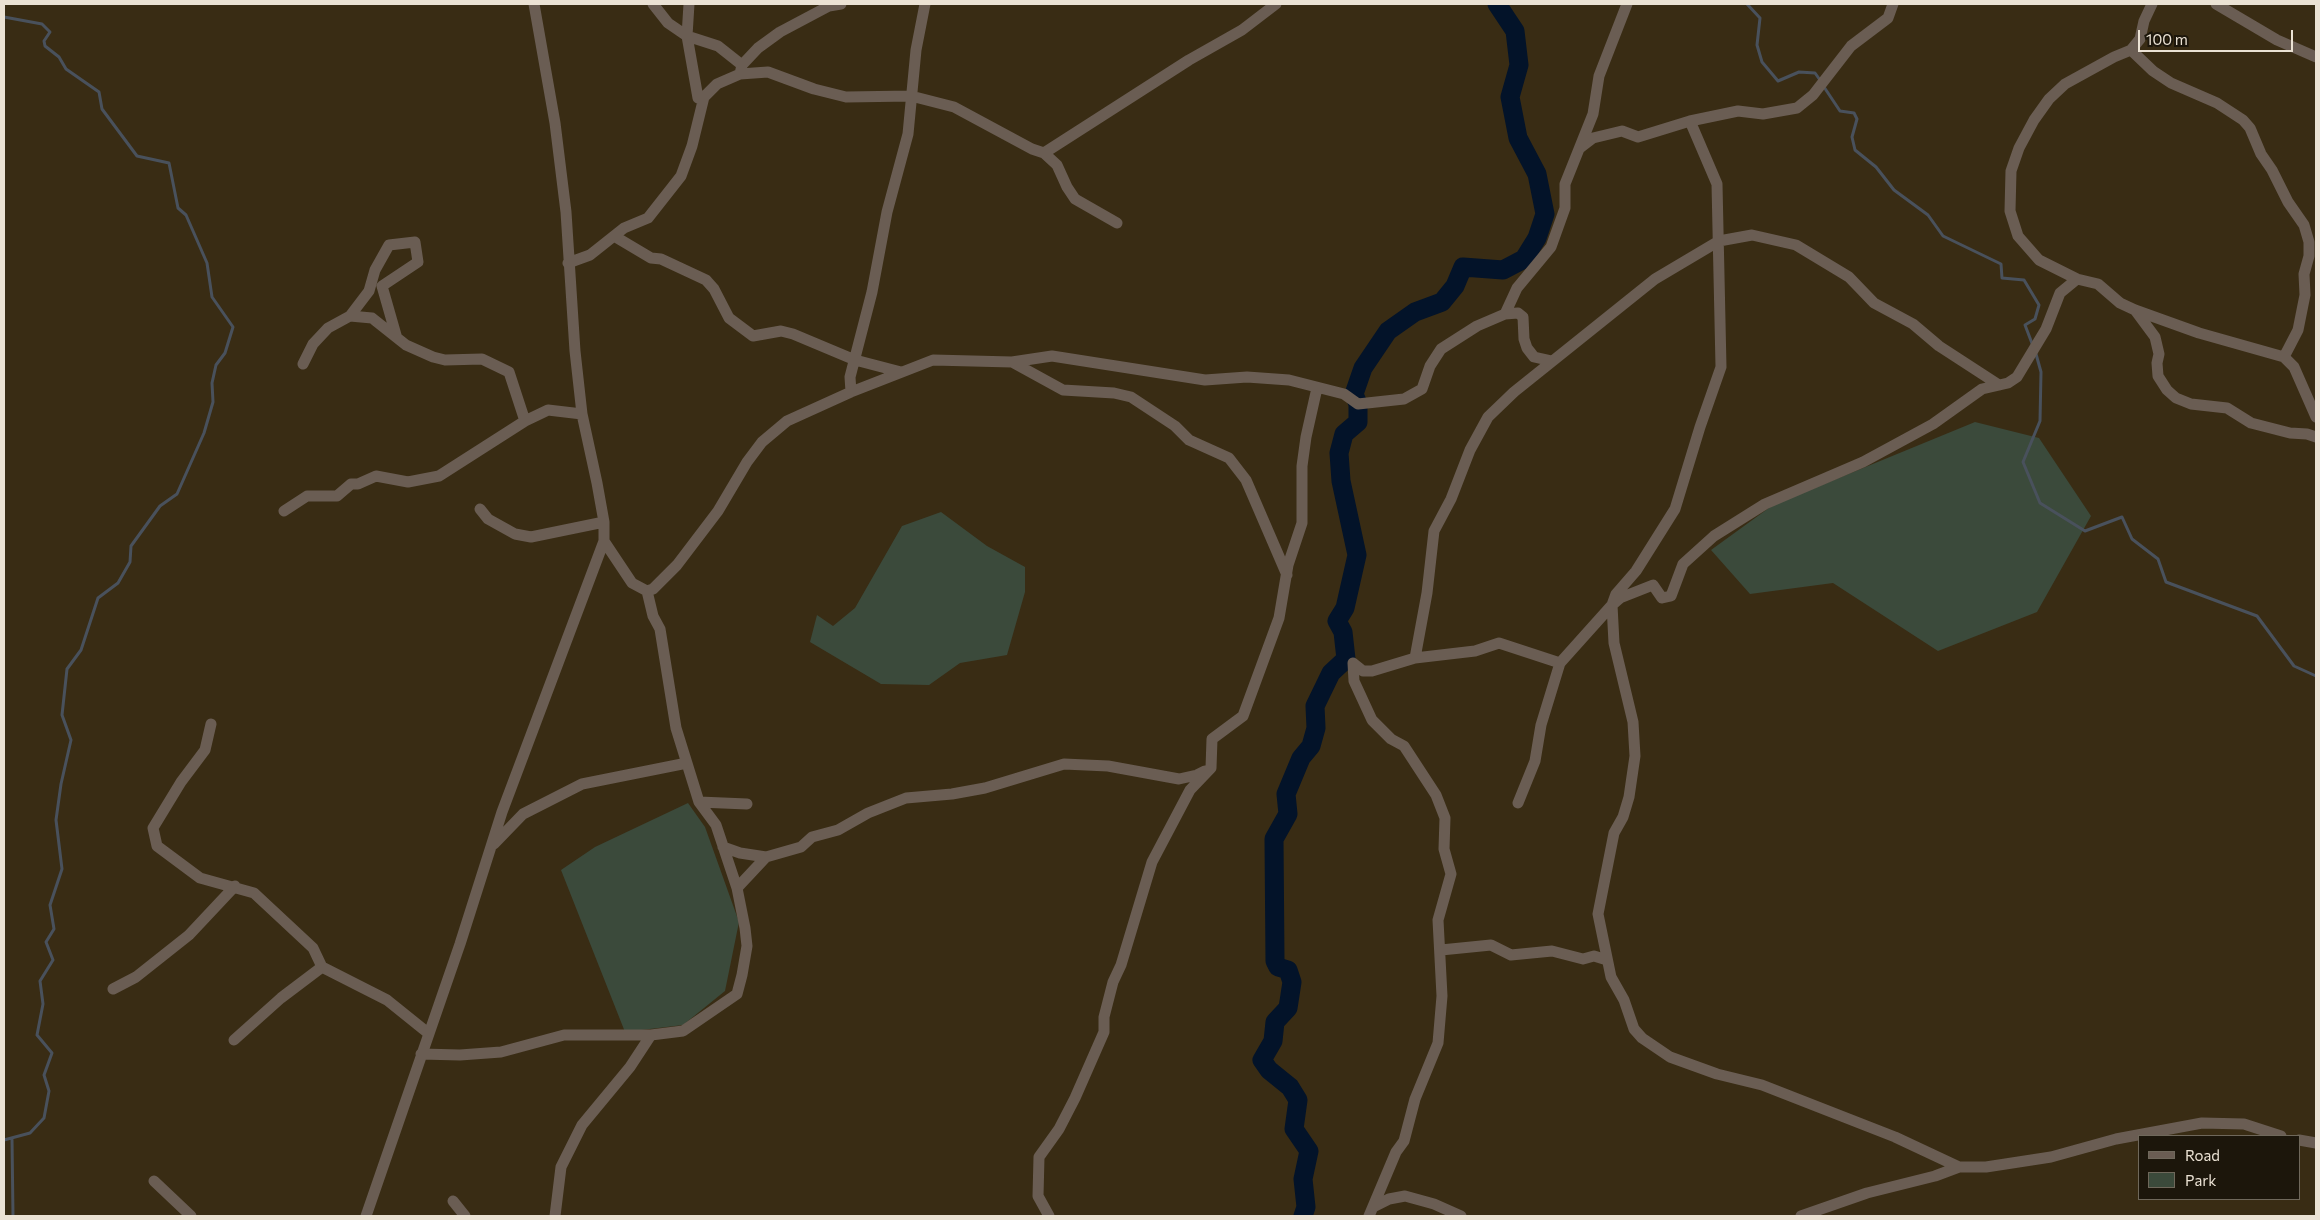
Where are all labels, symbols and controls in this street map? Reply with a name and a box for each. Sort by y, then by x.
scale bar [2140,20,2295,52]
text: 100 m [2146,30,2188,48]
legend [2138,1135,2300,1200]
text: Road [2185,1146,2220,1164]
text: Park [2185,1171,2216,1189]

